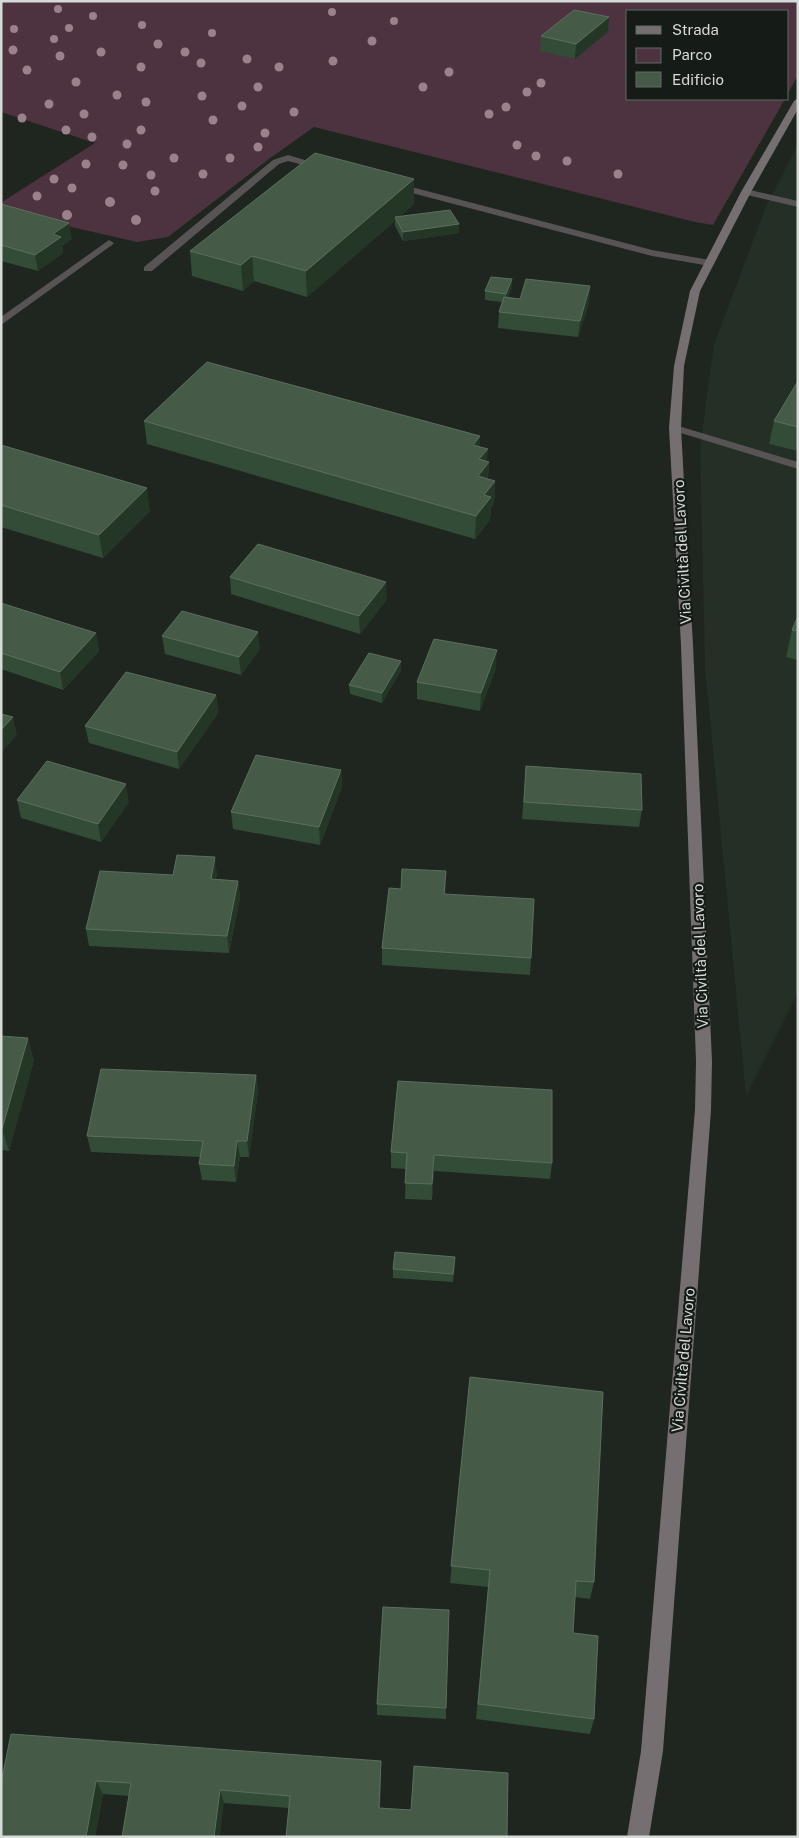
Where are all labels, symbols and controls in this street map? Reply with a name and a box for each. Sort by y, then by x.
legend [626,10,789,100]
text: Strada [672,21,719,38]
text: Parco [672,46,712,63]
text: Edificio [672,71,724,88]
street label: Via Civiltà del Lavoro [670,479,694,625]
street label: Via Civiltà del Lavoro [689,883,711,1029]
street label: Via Civiltà del Lavoro [668,1287,698,1433]

